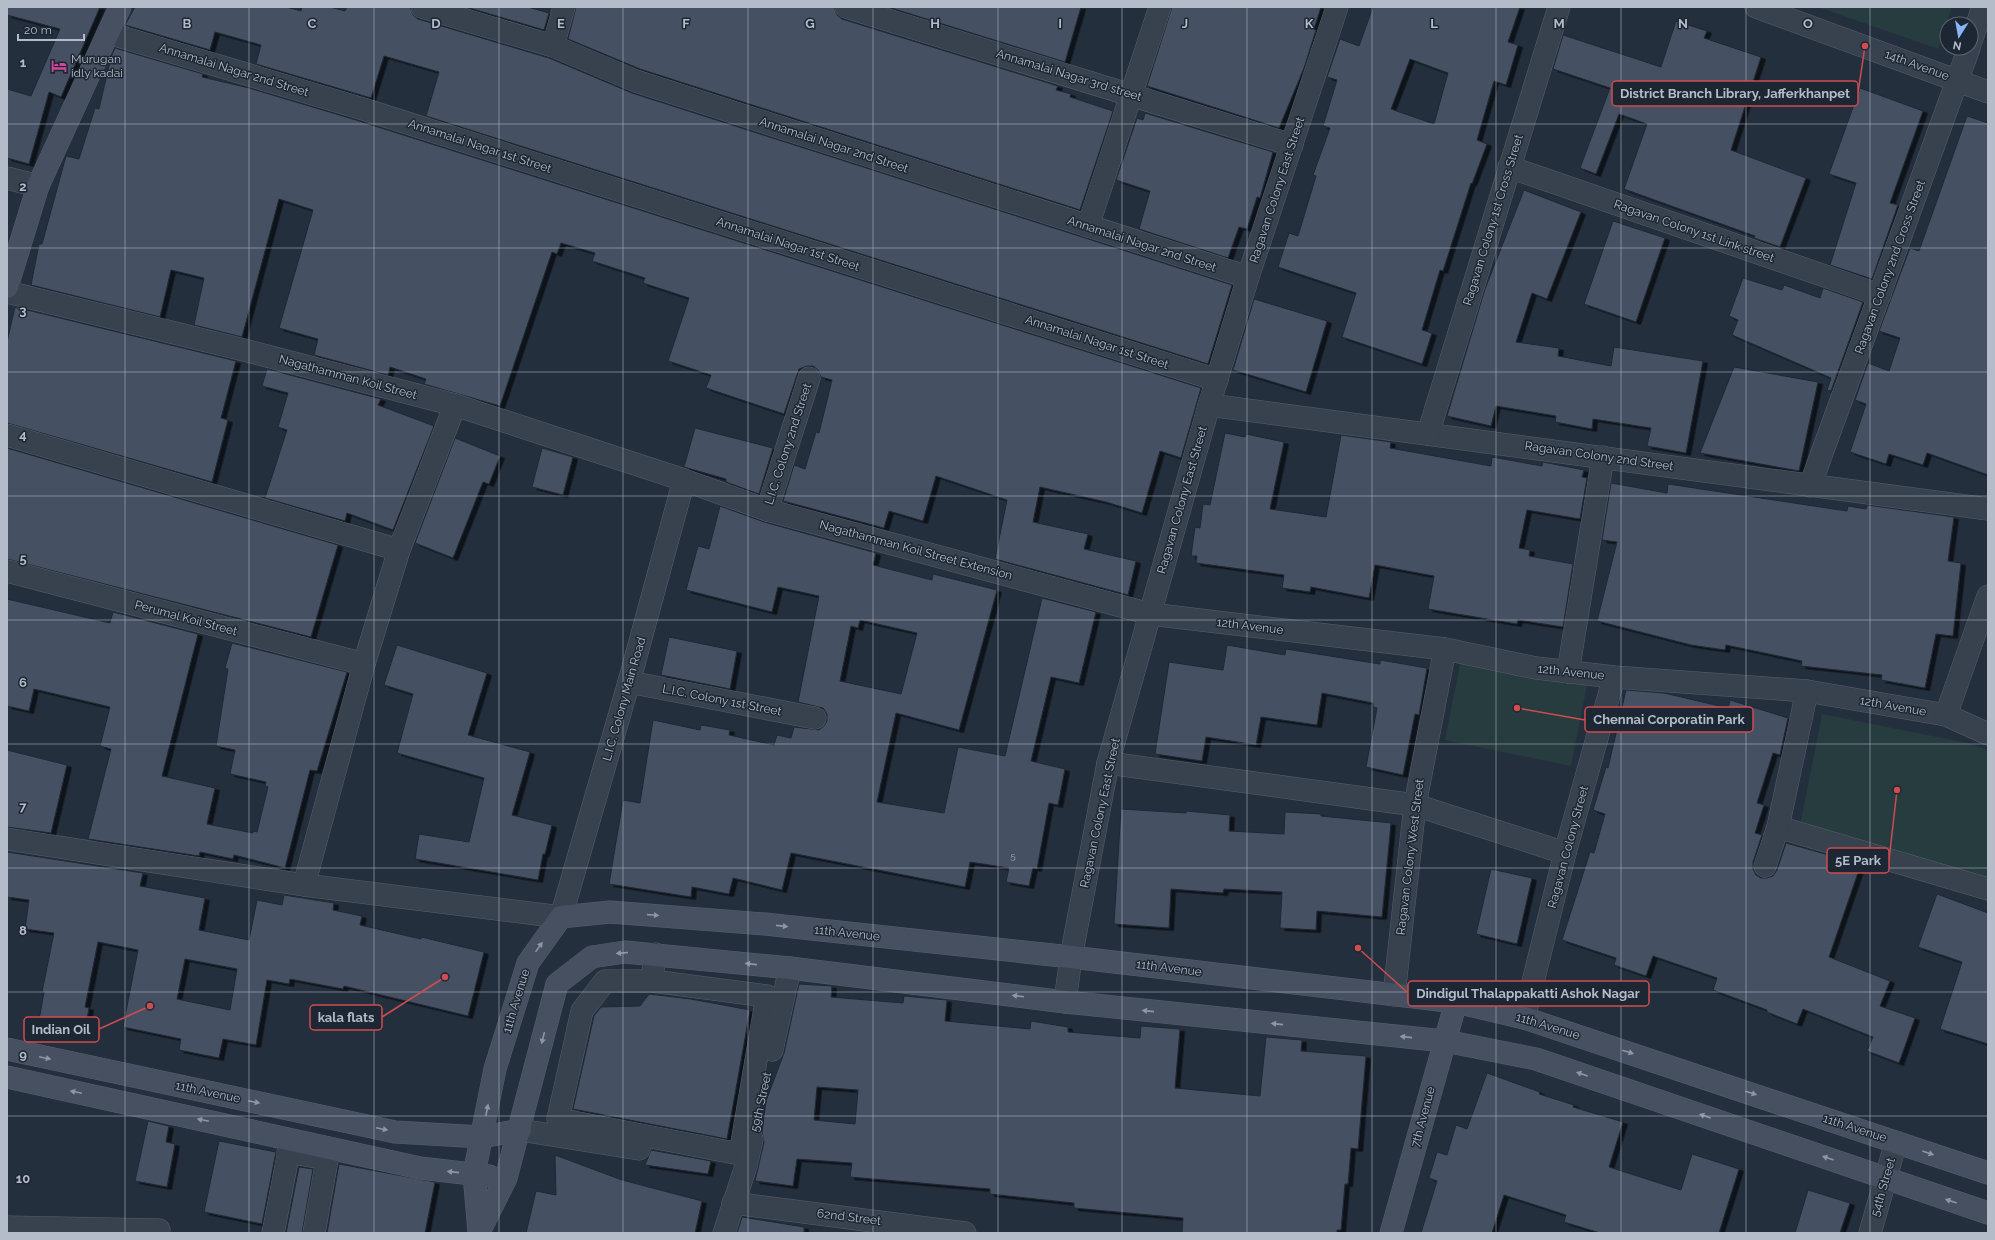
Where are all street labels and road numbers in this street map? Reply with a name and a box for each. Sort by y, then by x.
street label: Annamalai Nagar 2nd Street [158,41,310,99]
street label: Annamalai Nagar 3rd street [995,46,1143,104]
street label: 14th Avenue [1883,47,1951,83]
street label: Annamalai Nagar 2nd Street [758,114,910,176]
street label: Ragavan Colony East Street [1247,115,1307,265]
street label: Annamalai Nagar 1st Street [407,116,553,176]
street label: Ragavan Colony 1st Cross Street [1460,133,1526,307]
street label: Ragavan Colony 2nd Cross Street [1852,178,1928,356]
street label: Ragavan Colony 1st Link street [1612,197,1776,265]
street label: Annamalai Nagar 2nd Street [1066,213,1218,275]
street label: Annamalai Nagar 1st Street [715,214,861,274]
street label: Annamalai Nagar 1st Street [1024,312,1170,372]
street label: Nagathamman Koil Street [278,352,418,402]
street label: L.I.C. Colony 2nd Street [762,382,814,506]
street label: Ragavan Colony East Street [1154,425,1210,575]
street label: Ragavan Colony 2nd Street [1524,439,1674,473]
street label: Nagathamman Koil Street Extension [818,517,1014,583]
street label: Perumal Koil Street [133,598,239,638]
street label: 12th Avenue [1216,615,1284,637]
street label: L.I.C. Colony Main Road [600,635,648,763]
street label: 12th Avenue [1537,662,1605,682]
street label: L.I.C. Colony 1st Street [661,682,783,718]
street label: 12th Avenue [1859,693,1927,719]
street label: Ragavan Colony East Street [1077,737,1123,889]
street label: Ragavan Colony West Street [1393,778,1427,936]
street label: Ragavan Colony Street [1545,784,1591,910]
street label: 11th Avenue [813,923,881,943]
street label: 11th Avenue [1135,957,1203,979]
street label: 11th Avenue [500,967,532,1035]
street label: 11th Avenue [1514,1010,1582,1042]
street label: 59th Street [748,1071,774,1133]
street label: 11th Avenue [174,1078,242,1106]
street label: 7th Avenue [1408,1085,1438,1149]
street label: 11th Avenue [1821,1111,1889,1145]
street label: 54th Street [1868,1156,1898,1218]
street label: 62nd Street [816,1206,882,1228]

